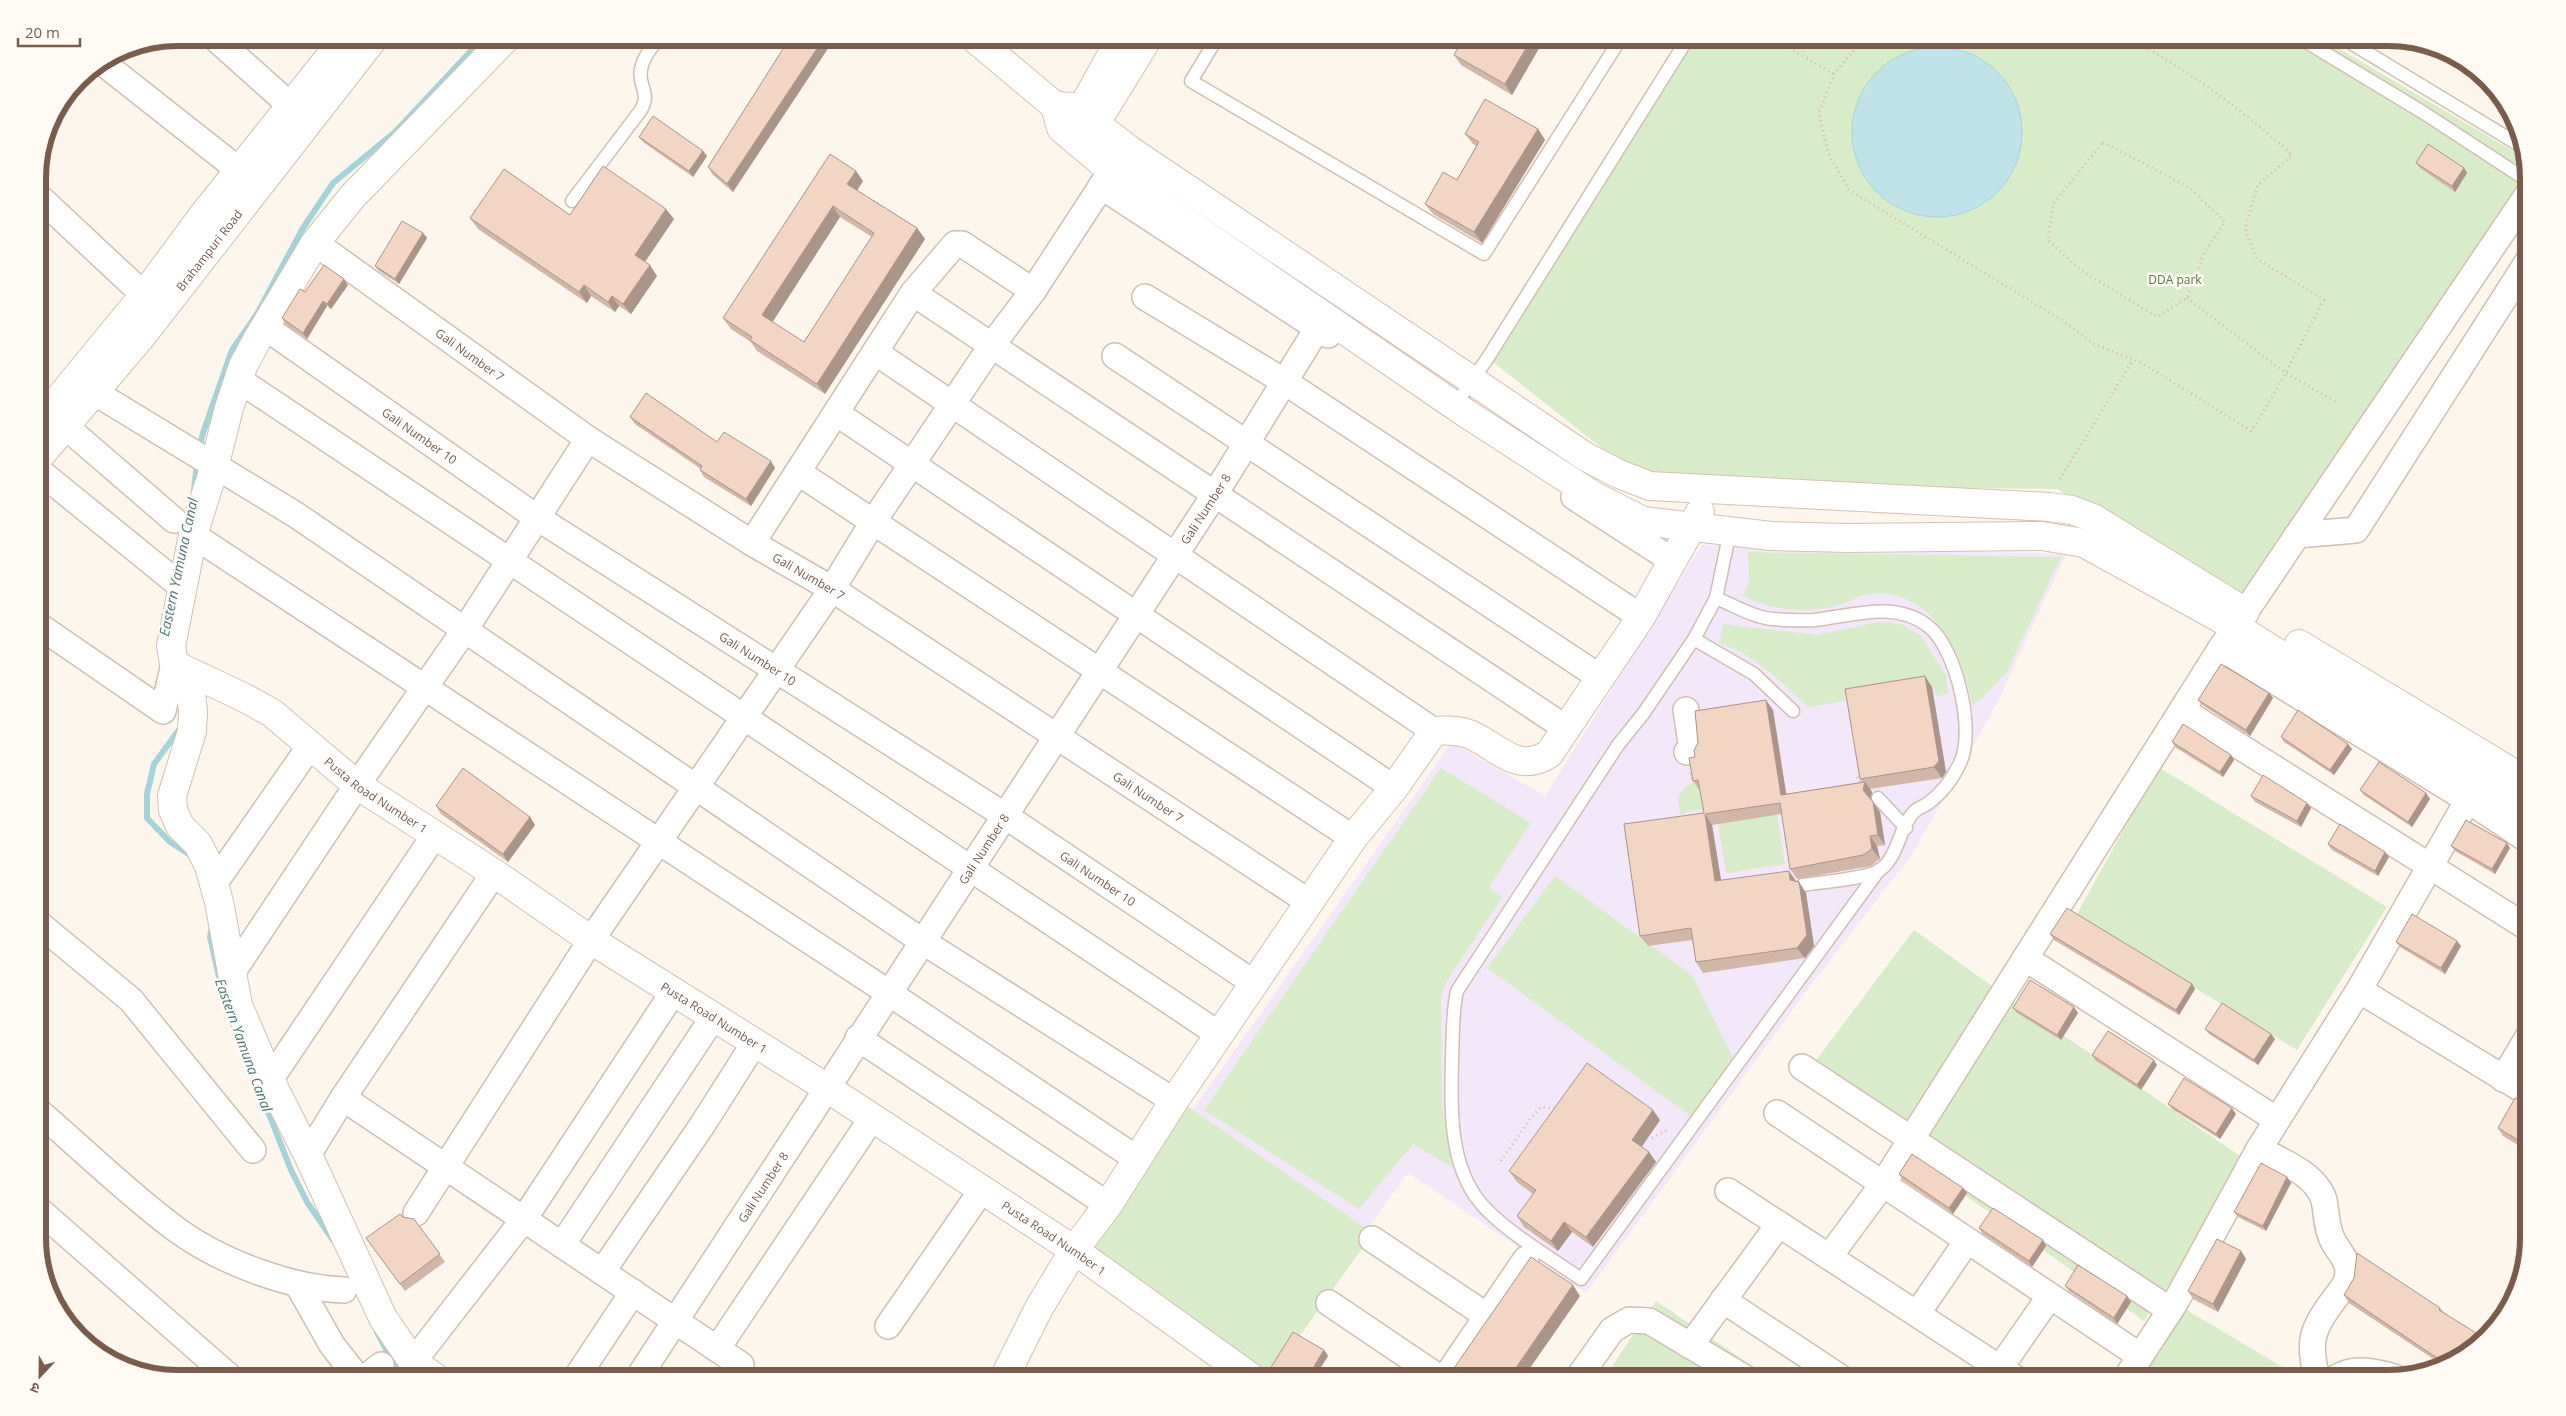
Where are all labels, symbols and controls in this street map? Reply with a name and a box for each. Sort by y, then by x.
scale bar [18,15,80,47]
text: 20 m [25,22,60,42]
street label: Brahampuri Road [172,206,246,294]
park label: DDA park [2148,271,2202,288]
street label: Gali Number 7 [432,324,508,385]
street label: Gali Number 10 [379,403,461,468]
street label: Gali Number 8 [1176,470,1234,547]
water label: Eastern Yamuna Canal [154,496,202,638]
street label: Gali Number 7 [770,548,848,604]
street label: Gali Number 10 [716,627,800,689]
street label: Pusta Road Number 1 [321,753,431,837]
street label: Gali Number 7 [1110,767,1187,826]
street label: Gali Number 8 [954,810,1013,887]
street label: Gali Number 10 [1057,847,1139,910]
water label: Eastern Yamuna Canal [211,976,277,1115]
street label: Pusta Road Number 1 [658,978,771,1057]
street label: Gali Number 8 [733,1148,792,1226]
street label: Pusta Road Number 1 [999,1196,1110,1279]
north arrow [15,1351,65,1401]
text: उ [27,1378,42,1399]

